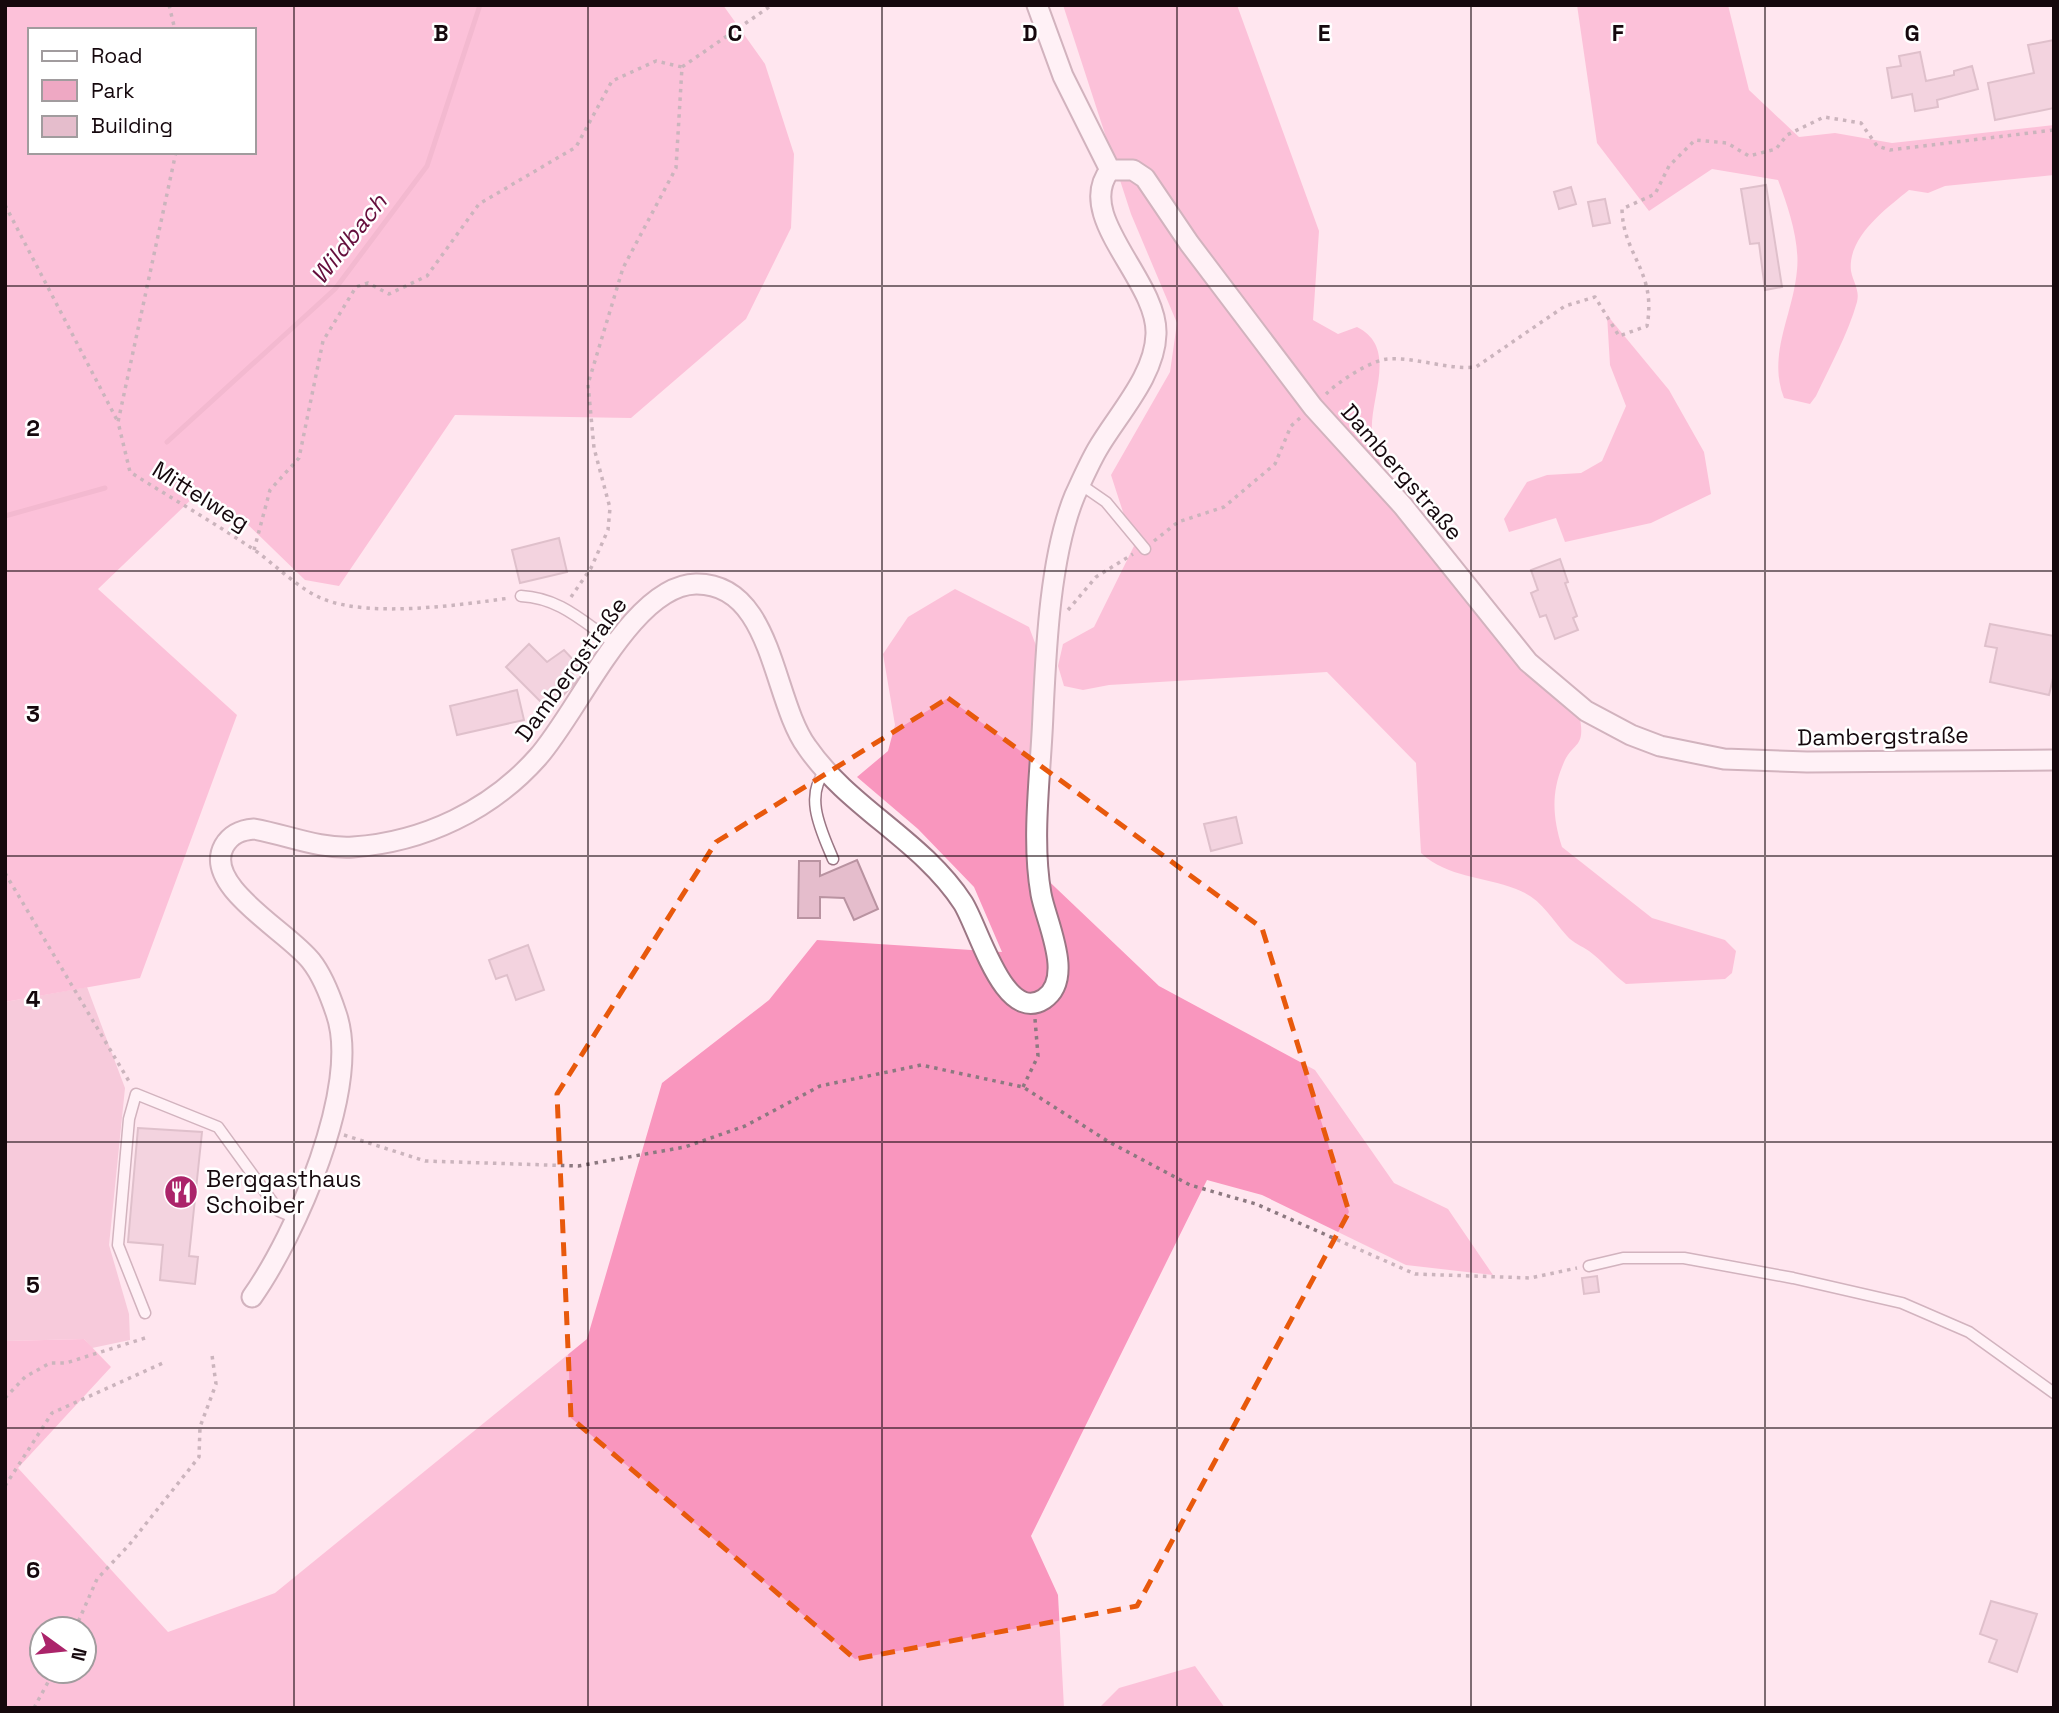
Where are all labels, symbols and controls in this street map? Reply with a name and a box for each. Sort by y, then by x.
text: B [433,18,449,48]
text: C [728,18,742,48]
text: D [1022,18,1038,48]
text: E [1318,18,1330,48]
text: F [1612,18,1624,48]
text: G [1904,18,1920,48]
legend [28,28,256,154]
text: Road [91,42,143,69]
text: Park [91,77,135,104]
text: Building [91,112,173,139]
water label: Wildbach [304,186,394,290]
street label: Dambergstraße [1334,397,1470,547]
text: 2 [26,413,40,443]
street label: Mittelweg [147,454,255,538]
street label: Dambergstraße [508,591,634,747]
text: 3 [26,699,40,729]
street label: Dambergstraße [1797,720,1969,752]
text: 4 [26,984,41,1014]
place label: Berggasthaus Schoiber [206,1164,361,1220]
restaurant icon: Berggasthaus Schoiber [162,1173,200,1211]
text: 5 [26,1270,40,1300]
text: 6 [26,1555,40,1585]
north arrow [28,1615,98,1685]
text: N [65,1645,93,1664]

